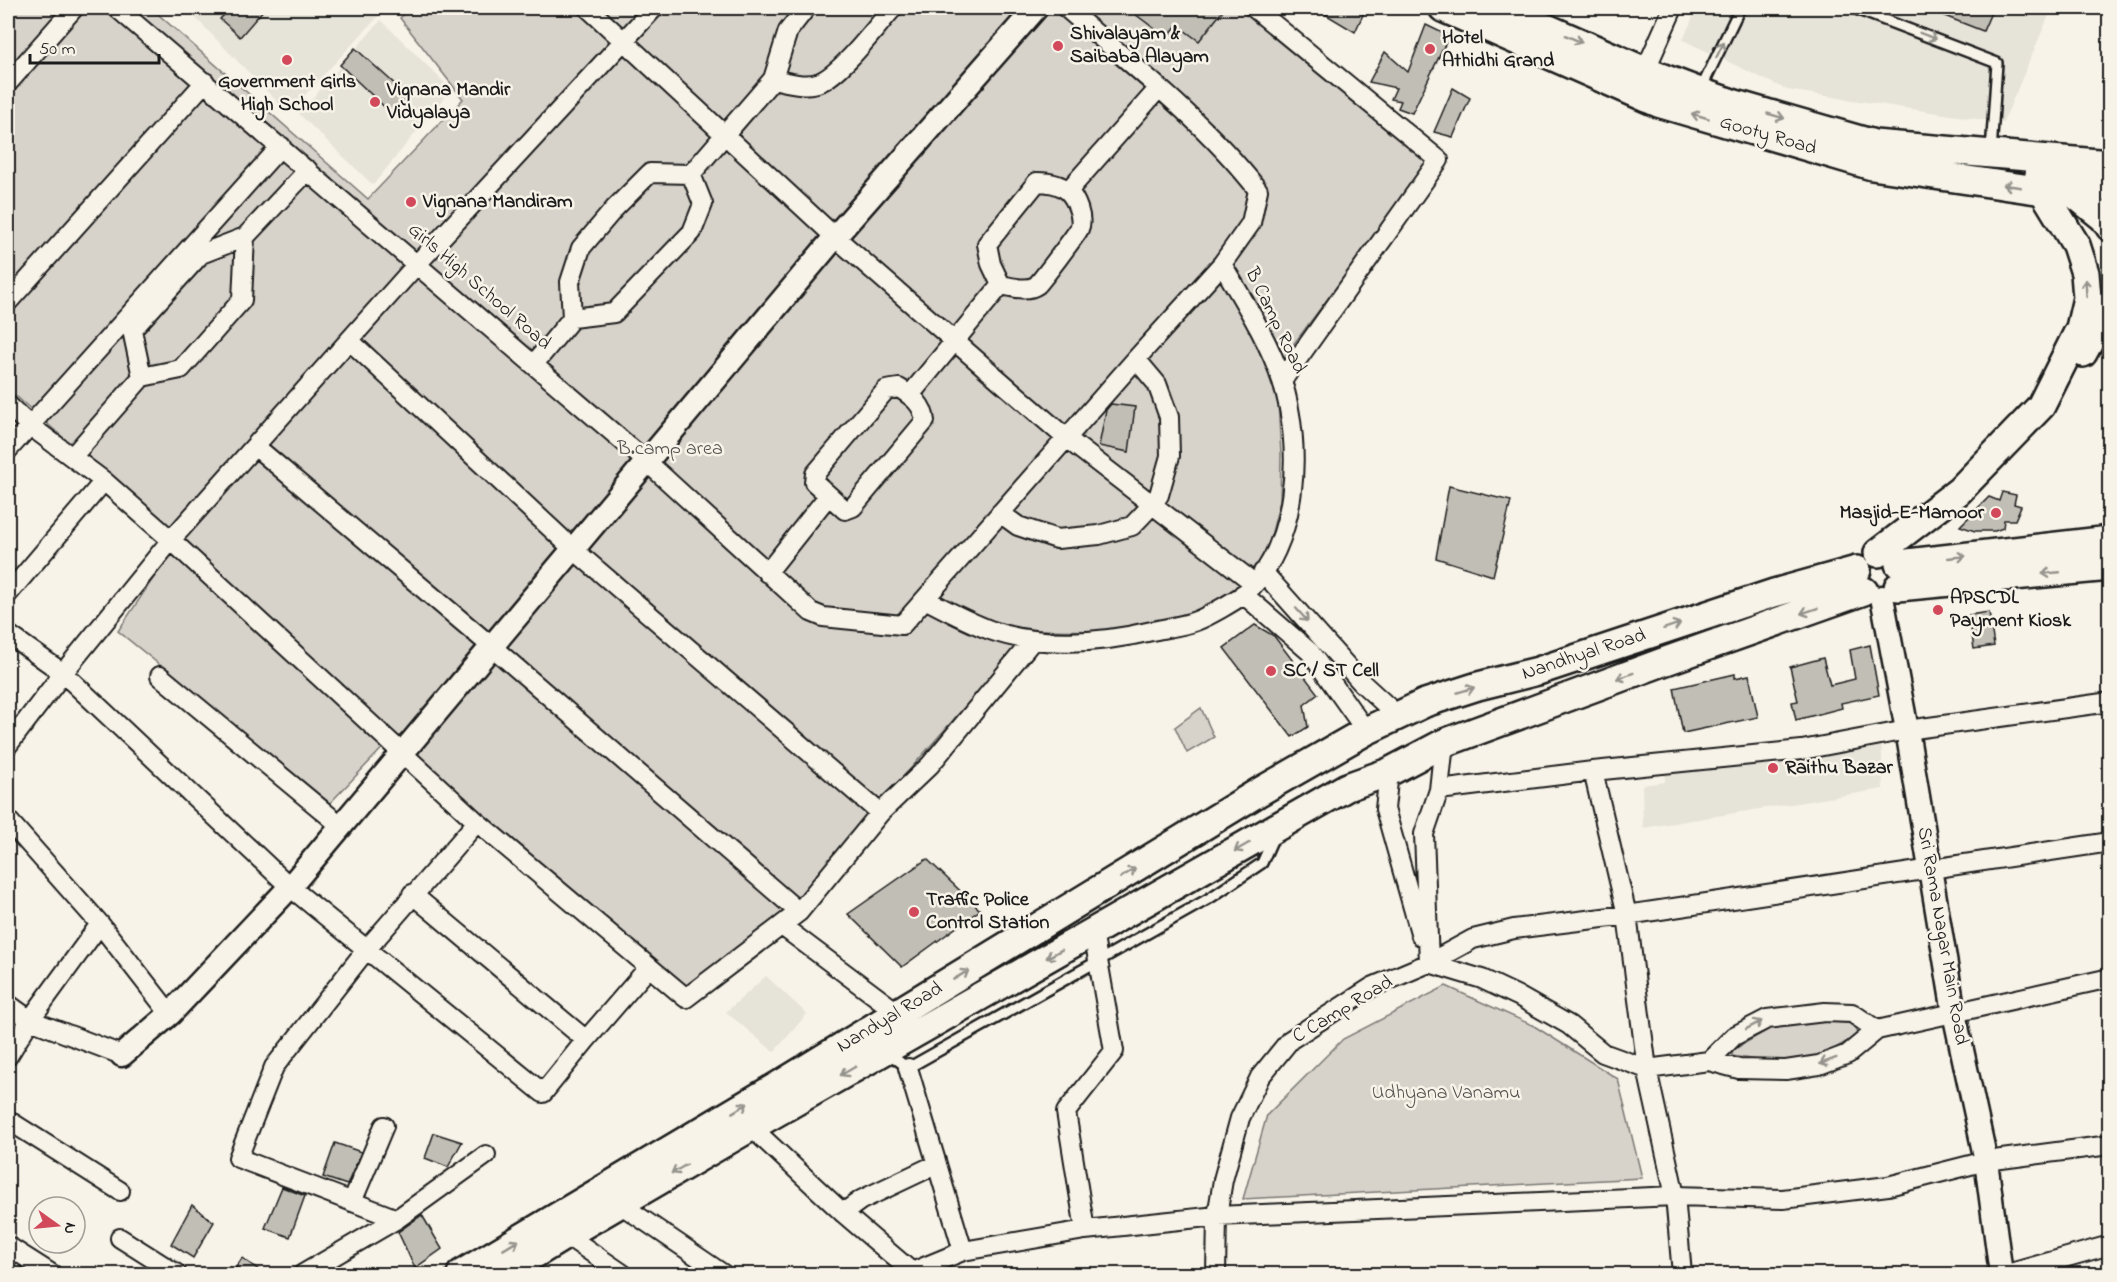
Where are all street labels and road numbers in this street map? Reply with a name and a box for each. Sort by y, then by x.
street label: Gooty Road [1716,108,1820,164]
street label: Girls High School Road [400,216,557,358]
street label: B Camp Road [1236,262,1313,379]
street label: Nandhyal Road [1518,621,1650,689]
street label: Sri Rama Nagar Main Road [1908,825,1975,1048]
street label: C Camp Road [1287,969,1399,1051]
street label: Nandyal Road [831,975,949,1061]

